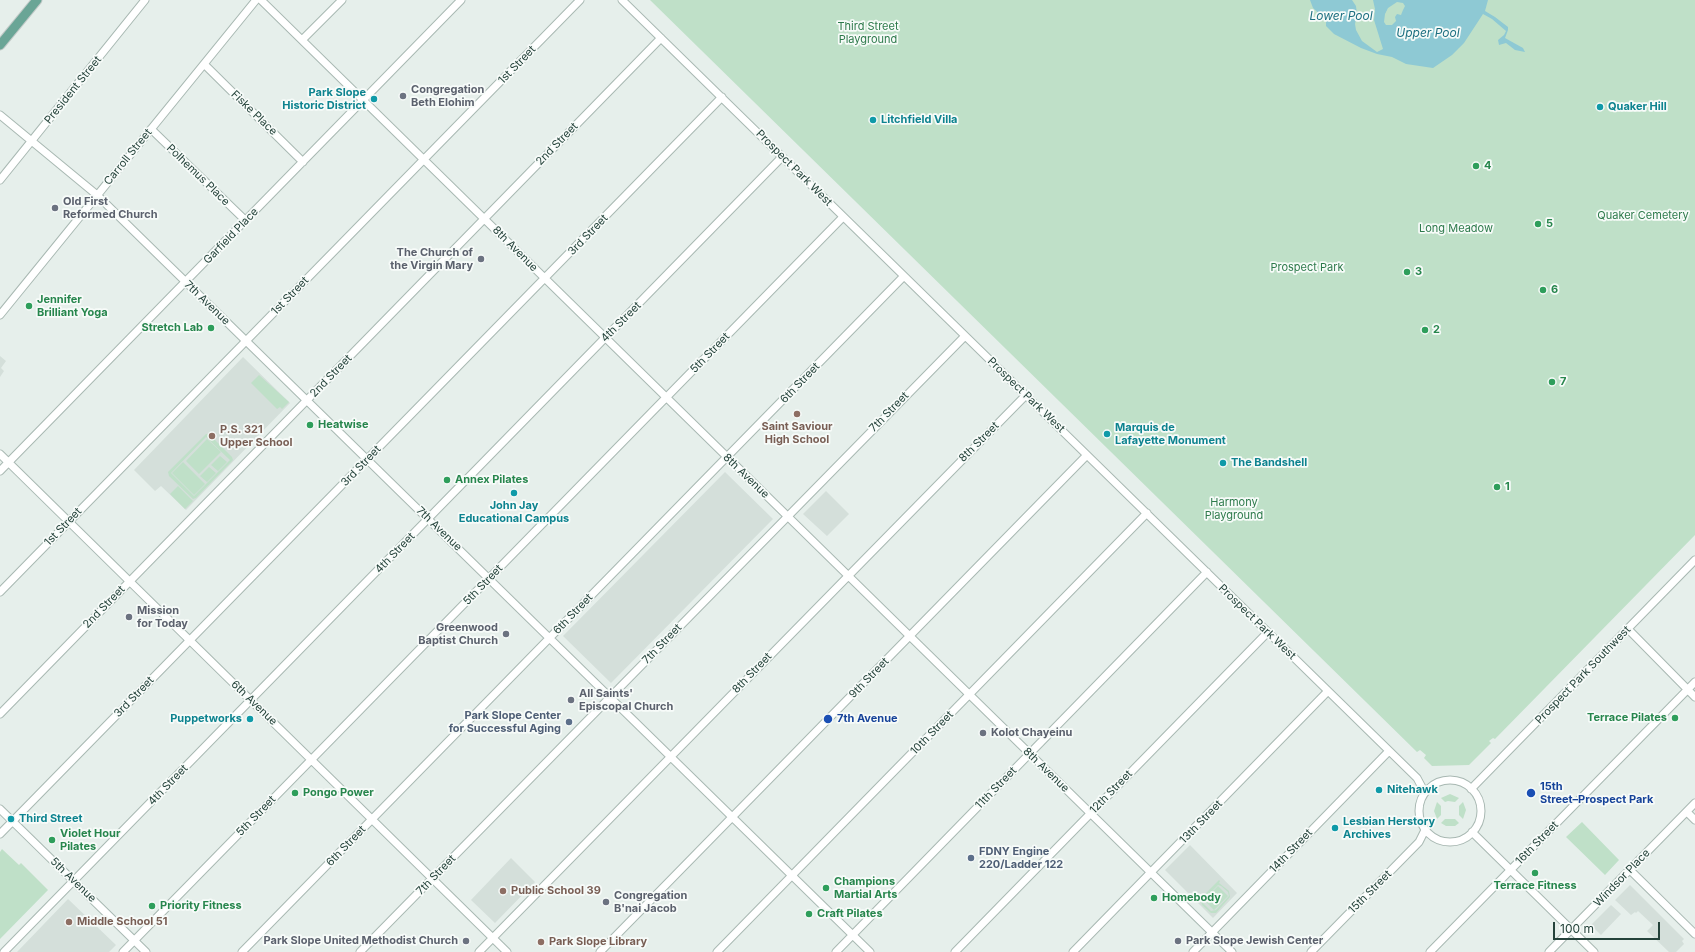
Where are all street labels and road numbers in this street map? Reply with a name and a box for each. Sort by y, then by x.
street label: 1st Street [496,43,538,87]
street label: President Street [42,53,104,127]
street label: Fiske Place [228,88,280,138]
street label: 2nd Street [533,120,581,168]
street label: Carroll Street [101,126,155,188]
street label: Prospect Park West [753,127,835,209]
street label: Polhemus Place [164,142,232,208]
street label: Garfield Place [201,205,261,267]
street label: 3rd Street [565,212,611,258]
street label: 8th Avenue [490,224,540,274]
street label: 1st Street [269,274,311,318]
street label: 7th Avenue [182,278,232,328]
street label: 4th Street [598,299,644,345]
street label: 5th Street [688,330,732,376]
street label: 2nd Street [307,352,355,400]
street label: Prospect Park West [985,355,1067,435]
street label: 6th Street [778,360,822,406]
street label: 7th Street [867,389,911,435]
street label: 8th Street [956,419,1002,465]
street label: 3rd Street [338,443,384,489]
street label: 8th Avenue [720,451,772,501]
street label: 7th Avenue [414,504,464,554]
street label: 1st Street [42,505,84,549]
street label: 4th Street [372,530,418,576]
street label: 5th Street [461,562,505,608]
street label: Prospect Park West [1216,582,1298,662]
street label: 2nd Street [80,583,128,631]
street label: 6th Street [551,591,595,637]
street label: 7th Street [640,621,684,667]
street label: Prospect Park Southwest [1533,623,1633,727]
street label: 8th Street [730,650,774,696]
street label: 9th Street [846,655,892,701]
street label: 3rd Street [111,674,157,720]
street label: 6th Avenue [228,678,280,728]
street label: 10th Street [908,708,956,758]
street label: 8th Avenue [1020,745,1072,795]
street label: 4th Street [145,762,191,808]
street label: 11th Street [973,764,1019,812]
street label: 12th Street [1087,767,1135,817]
street label: 5th Street [234,793,278,839]
street label: 13th Street [1177,797,1225,847]
street label: 16th Street [1513,818,1561,868]
street label: 6th Street [324,823,368,869]
street label: 14th Street [1267,826,1315,876]
street label: Windsor Place [1591,846,1653,910]
street label: 7th Street [414,852,458,898]
street label: 5th Avenue [47,855,99,905]
street label: 15th Street [1346,868,1394,916]

